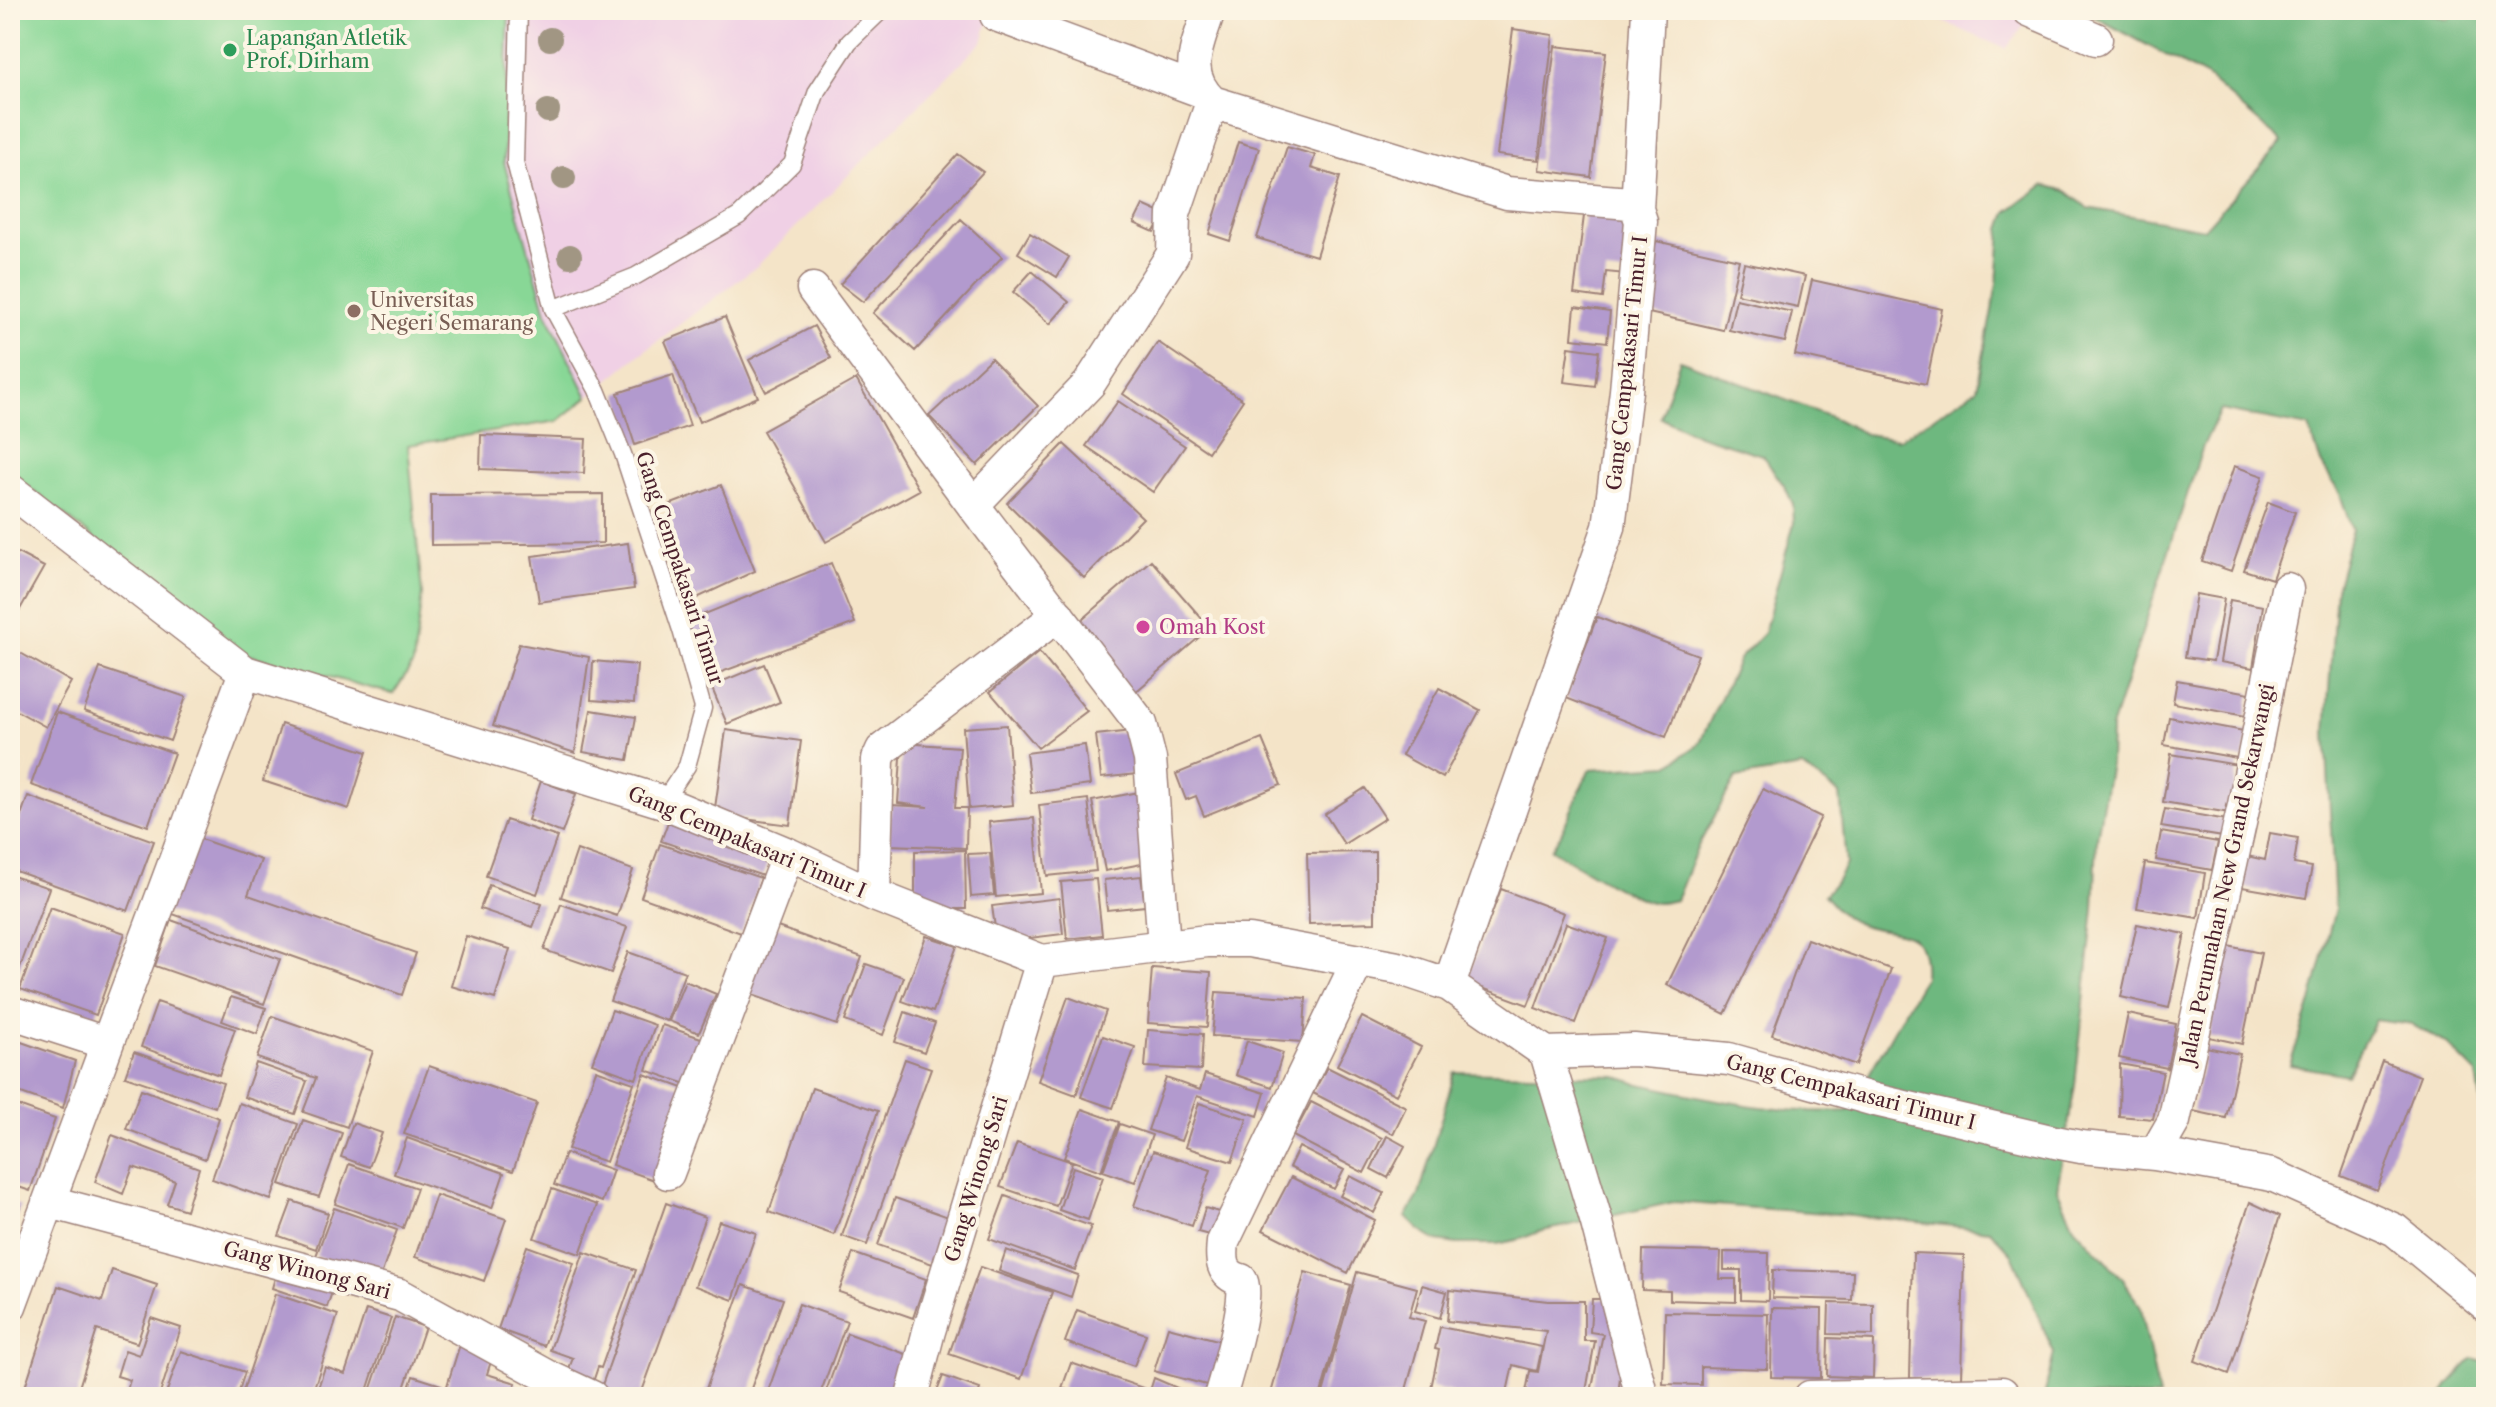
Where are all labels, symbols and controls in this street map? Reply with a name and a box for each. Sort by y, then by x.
place label: Lapangan Atletik Prof. Dirham [246,26,408,73]
marker: Lapangan Atletik Prof. Dirham [221,41,239,59]
street label: Gang Cempakasari Timur I [1602,234,1652,492]
place label: Universitas Negeri Semarang [370,288,533,335]
marker: Universitas Negeri Semarang [345,302,363,320]
street label: Gang Cempakasari Timur [631,448,729,688]
place label: Omah Kost [1159,615,1265,639]
marker: Omah Kost [1134,618,1152,636]
street label: Jalan Perumahan New Grand Sekarwangi [2174,681,2279,1069]
street label: Gang Cempakasari Timur I [624,781,870,903]
street label: Gang Cempakasari Timur I [1724,1049,1978,1135]
street label: Gang Winong Sari [939,1093,1013,1265]
street label: Gang Winong Sari [221,1236,393,1304]

